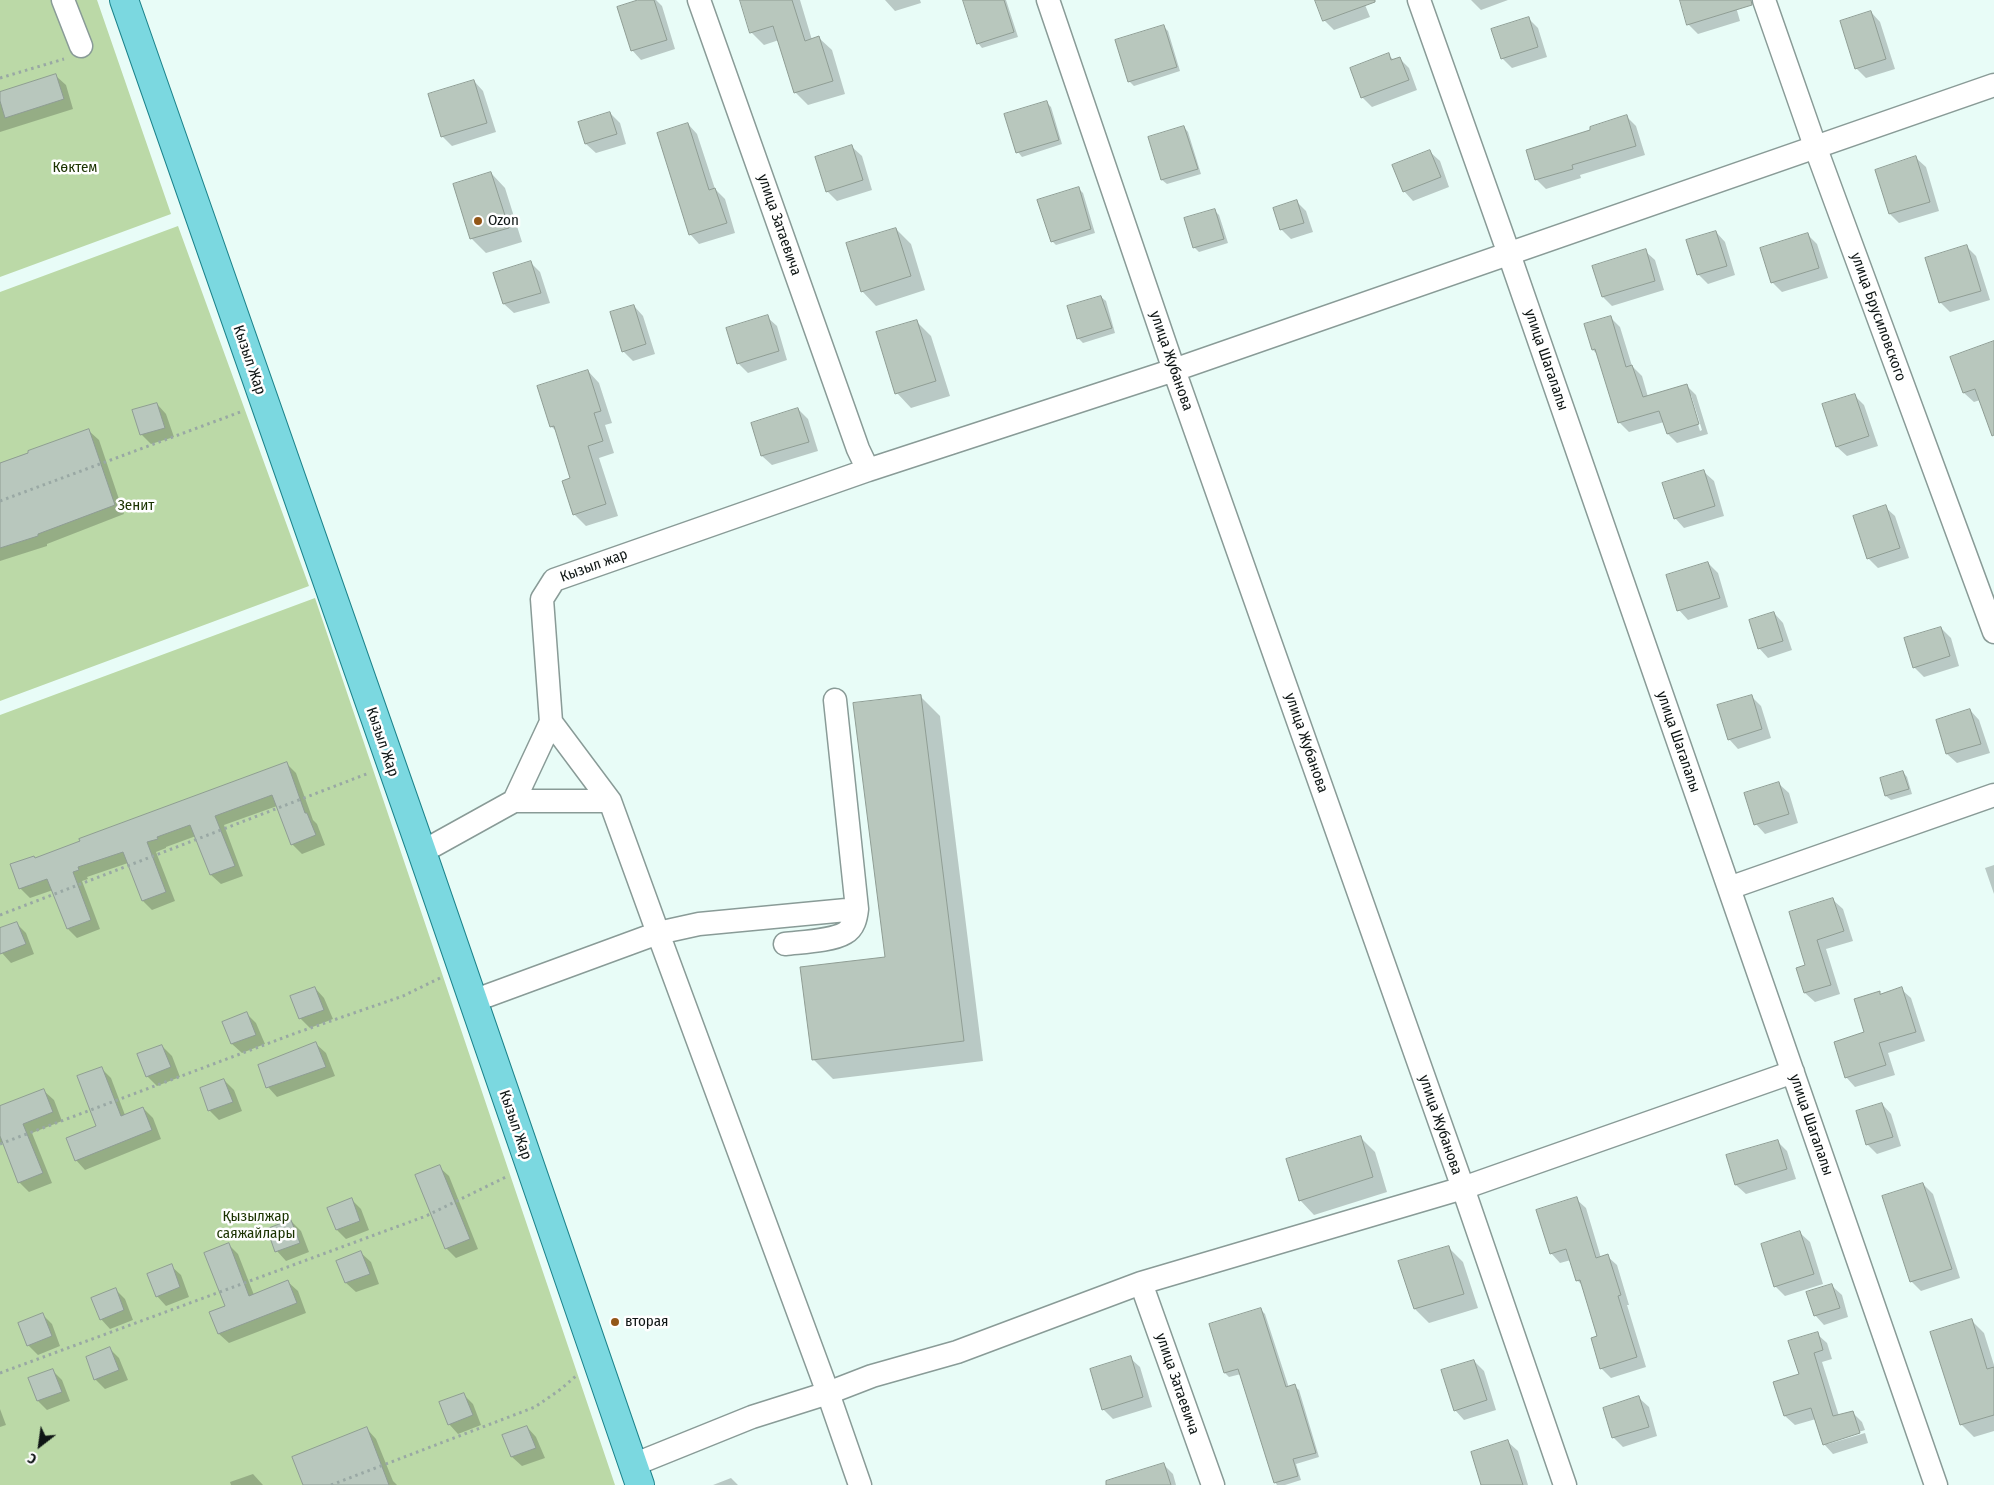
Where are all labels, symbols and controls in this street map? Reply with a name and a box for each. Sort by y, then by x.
park label: Көктем [53,159,97,177]
street label: улица Затаевича [753,172,805,278]
place label: Ozon [488,212,519,230]
marker: Ozon [472,215,484,227]
street label: улица Брусиловского [1846,250,1910,384]
street label: улица Шагалалы [1520,307,1572,413]
street label: улица Жубанова [1145,309,1197,413]
street label: Кызыл Жар [229,323,269,397]
park label: Зенит [118,497,154,515]
street label: Кызыл жар [558,545,630,587]
street label: улица Шагалалы [1652,689,1704,795]
street label: улица Жубанова [1280,691,1332,795]
street label: Кызыл Жар [362,705,402,779]
street label: улица Шагалалы [1785,1072,1837,1178]
street label: улица Жубанова [1414,1073,1466,1177]
street label: Кызыл Жар [495,1088,535,1162]
park label: Қызылжар саяжайлары [217,1208,295,1243]
place label: вторая [625,1313,668,1331]
marker: вторая [609,1316,621,1328]
street label: улица Затаевича [1151,1331,1203,1437]
north arrow [15,1420,65,1470]
text: С [25,1449,40,1468]

